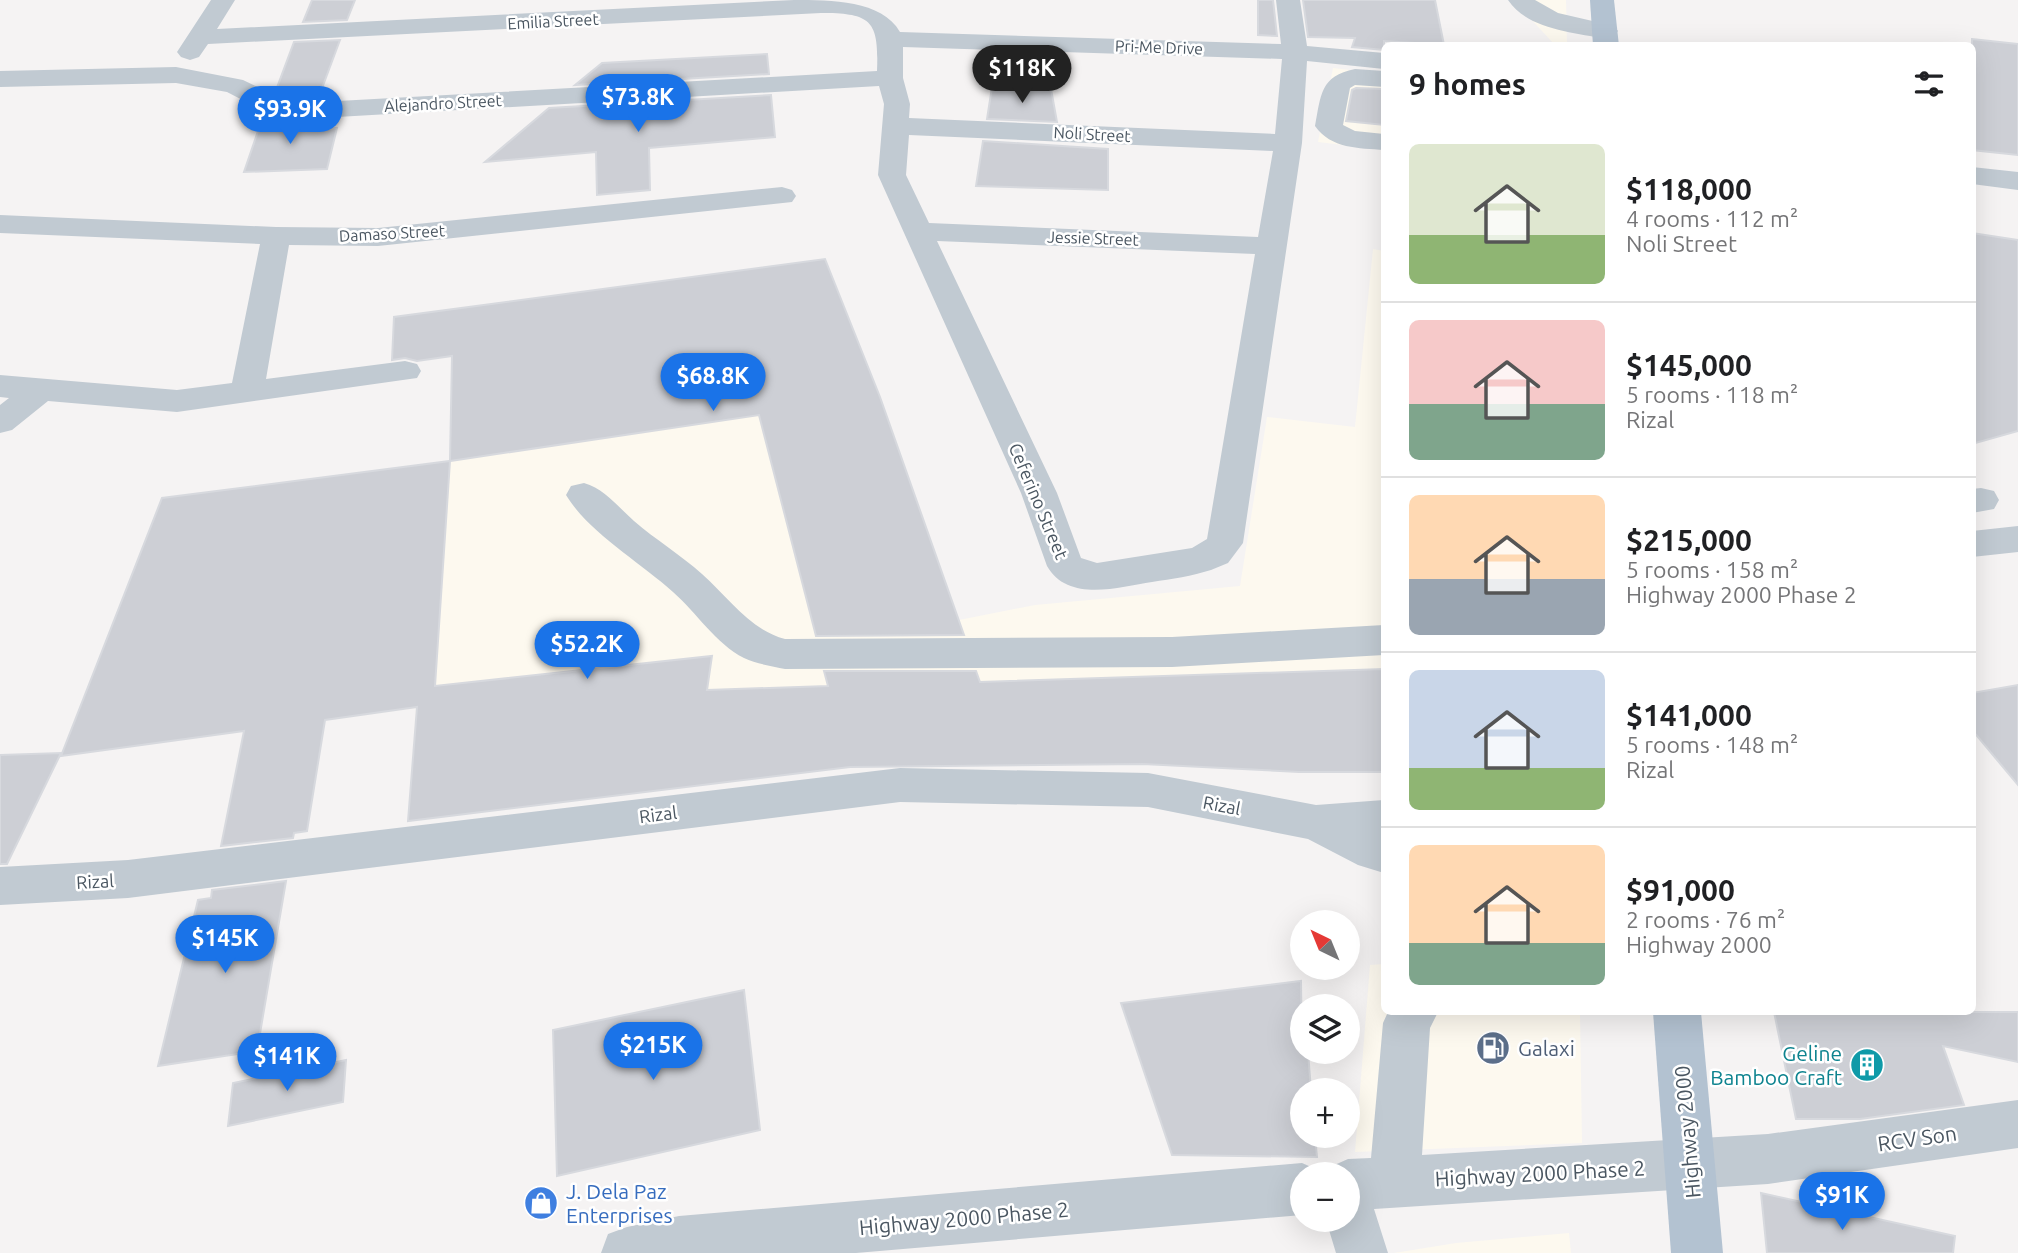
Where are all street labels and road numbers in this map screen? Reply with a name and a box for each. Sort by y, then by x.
street label: Emilia Street [507,10,600,32]
street label: Pri-Me Drive [1115,36,1203,58]
street label: Alejandro Street [384,91,503,115]
street label: Noli Street [1053,123,1132,145]
street label: Damaso Street [339,221,446,245]
street label: Jessie Street [1047,227,1140,249]
street label: Ceferino Street [1006,440,1072,562]
street label: Rizal [1202,792,1243,818]
street label: Rizal [638,802,678,826]
street label: Rizal [76,870,115,892]
street label: Highway 2000 [1669,1065,1705,1199]
street label: RCV Son [1876,1121,1958,1155]
street label: Highway 2000 Phase 2 [1434,1156,1646,1190]
street label: Highway 2000 Phase 2 [858,1197,1070,1239]

